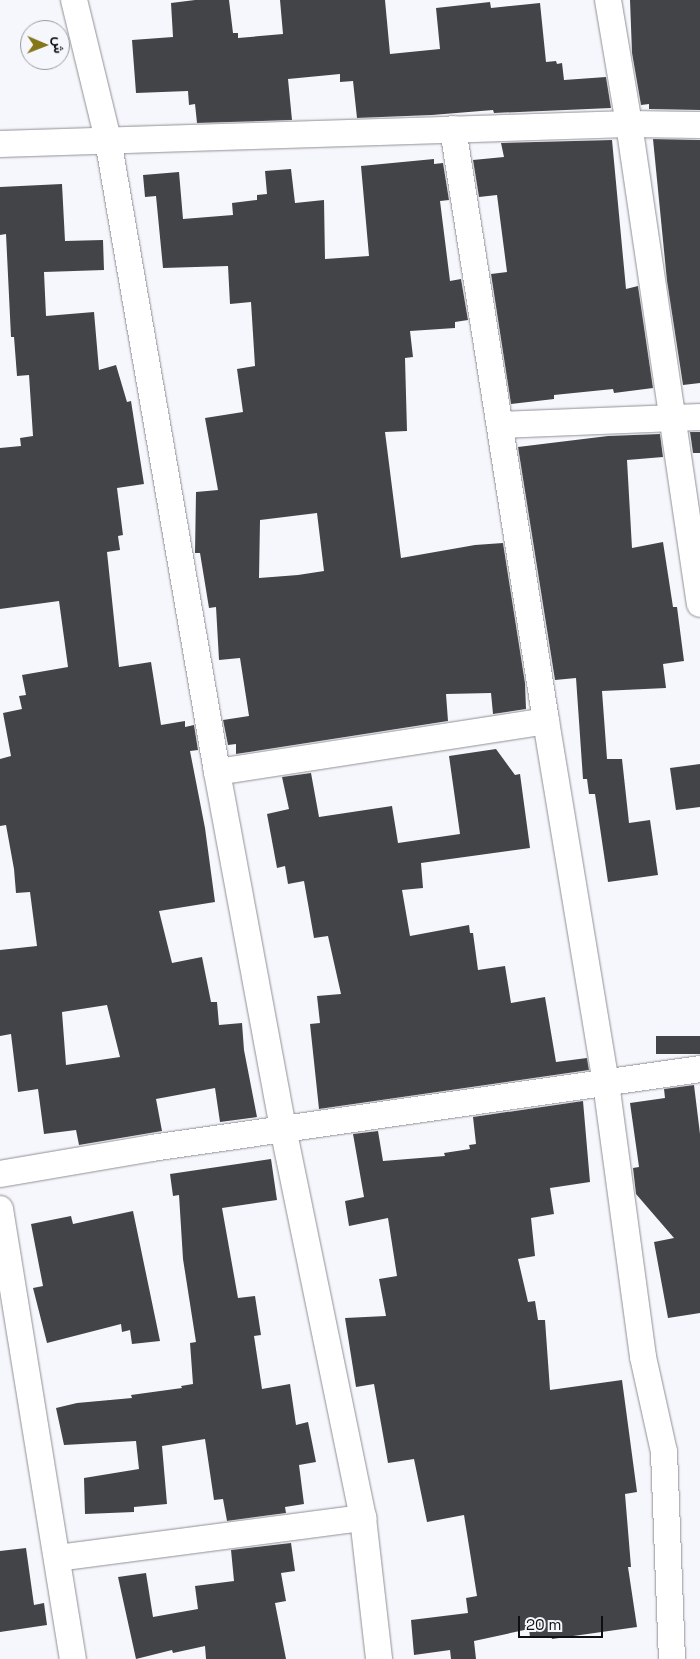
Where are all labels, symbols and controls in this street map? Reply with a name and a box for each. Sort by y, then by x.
north arrow [20,20,70,70]
text: ش [50,37,68,54]
scale bar [520,1606,605,1638]
text: 20 m [526,1615,561,1634]

